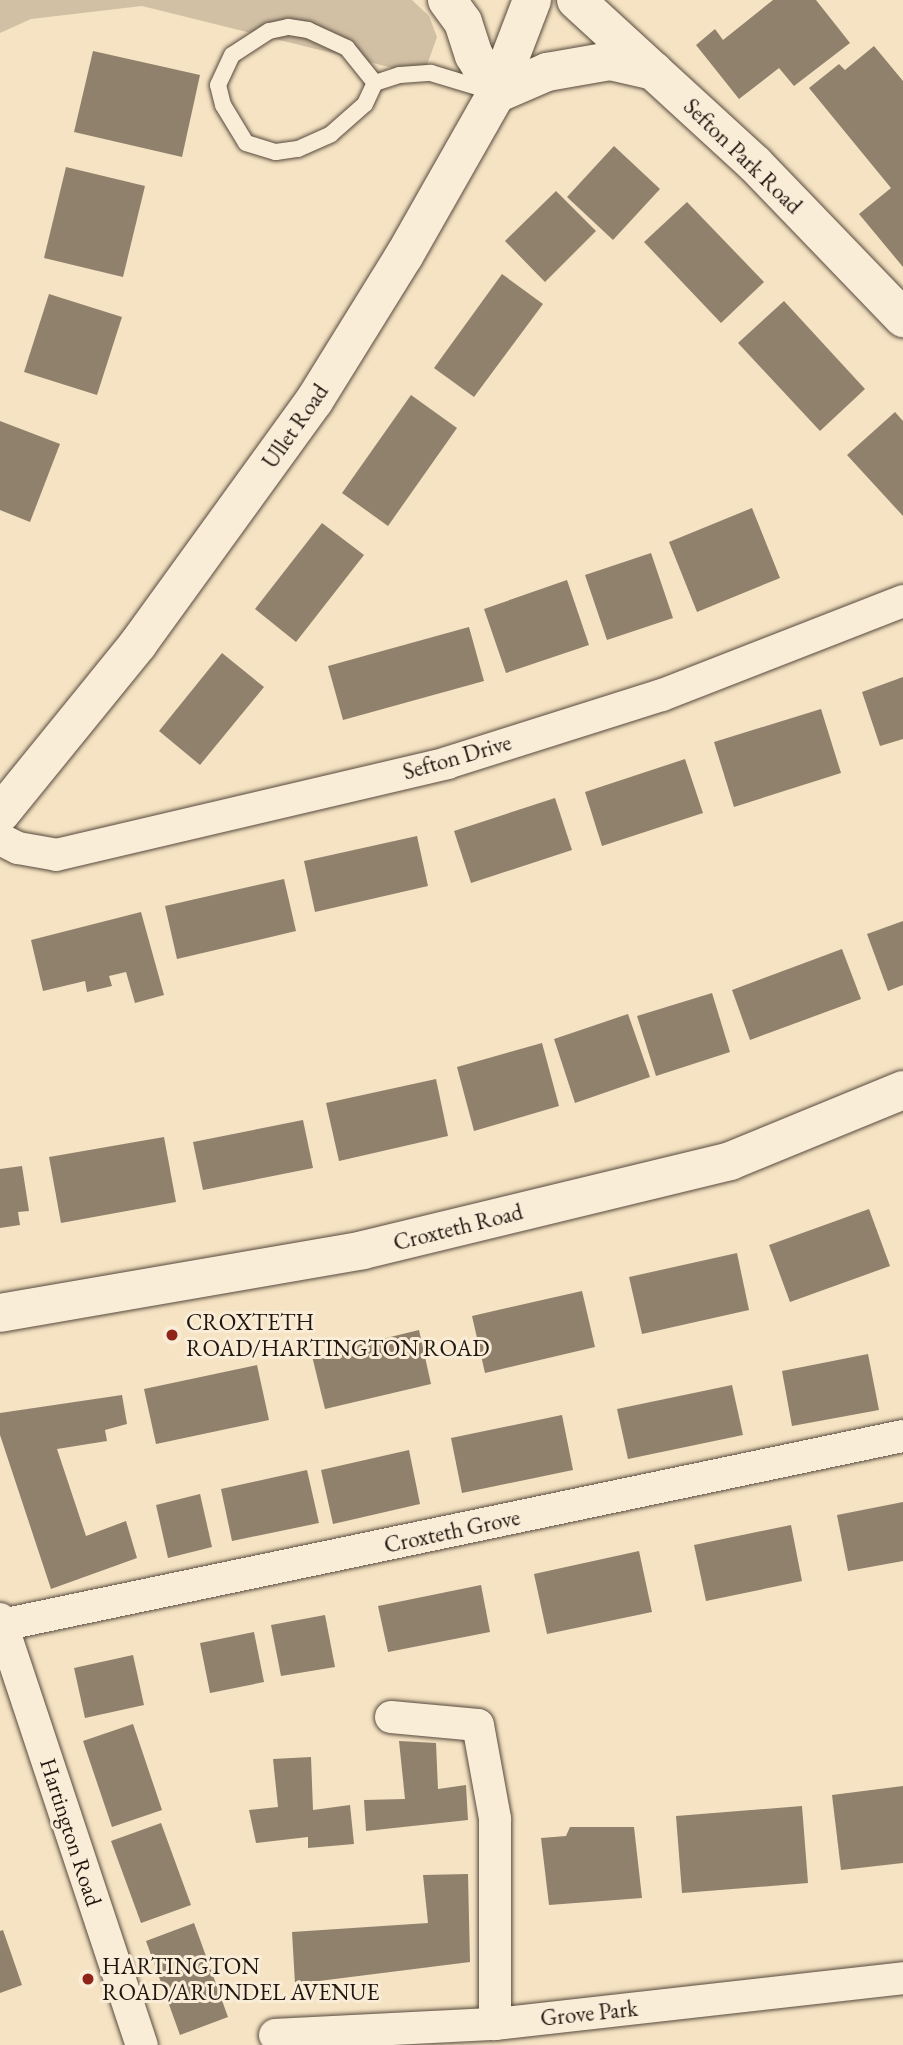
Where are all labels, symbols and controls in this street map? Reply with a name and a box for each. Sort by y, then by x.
street label: Sefton Park Road [678,92,808,220]
street label: Ullet Road [256,378,334,474]
street label: Sefton Drive [400,728,514,786]
street label: Croxteth Road [390,1198,526,1256]
place label: CROXTETH ROAD/HARTINGTON ROAD [186,1308,490,1362]
marker: CROXTETH ROAD/HARTINGTON ROAD [164,1327,180,1343]
street label: Croxteth Grove [381,1503,523,1559]
street label: Hartington Road [34,1755,108,1909]
place label: HARTINGTON ROAD/ARUNDEL AVENUE [102,1952,379,2006]
marker: HARTINGTON ROAD/ARUNDEL AVENUE [80,1971,96,1987]
street label: Grove Park [539,1994,639,2032]

